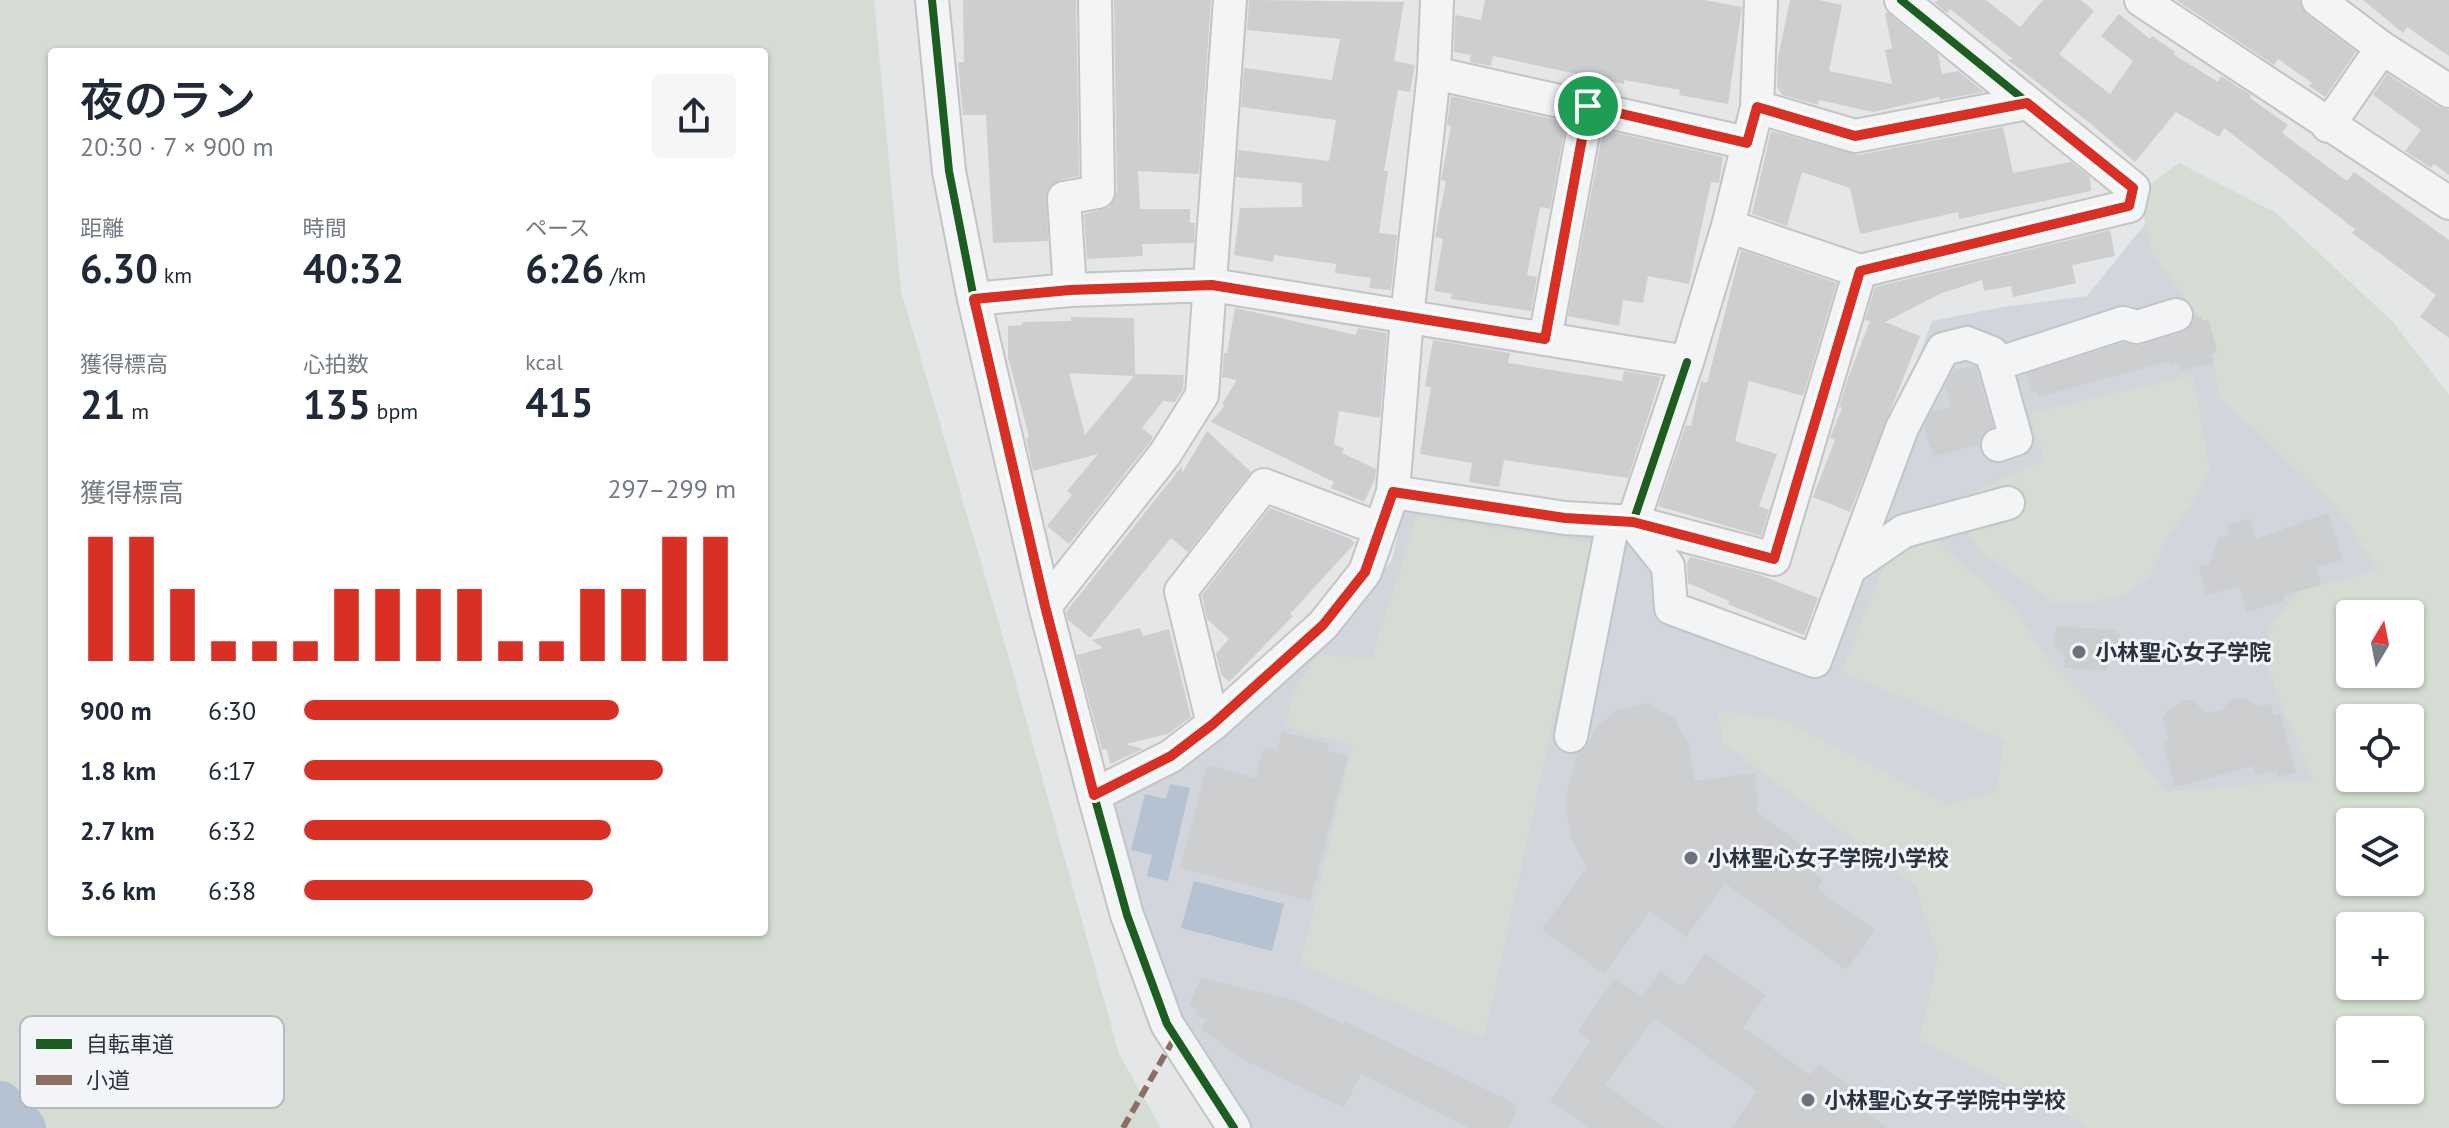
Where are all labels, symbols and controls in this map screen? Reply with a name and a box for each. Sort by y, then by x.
text: 夜のラン [80,71,256,128]
pin [1554,72,1622,140]
button: share [652,74,736,158]
icon: arrive [1566,84,1610,128]
text: 20:30 · 7 × 900 m [80,130,274,163]
text: 距離 [80,214,124,242]
text: 時間 [303,214,347,242]
text: ペース [525,214,590,242]
text: 6.30 [80,242,158,294]
text: 40:32 [303,242,404,294]
text: 6:26 [525,242,604,294]
text: km [158,261,192,289]
text: /km [604,261,646,289]
text: kcal [525,348,563,376]
text: 獲得標高 [80,350,168,378]
text: 心拍数 [303,350,369,378]
text: 415 [525,376,593,428]
text: 21 [80,378,125,430]
text: 135 [303,378,371,430]
text: m [125,397,149,425]
text: bpm [371,397,418,425]
text: 297–299 m [607,472,736,505]
text: 獲得標高 [80,476,184,509]
north arrow [2336,600,2424,688]
map controls [2336,600,2424,1104]
place label: 小林聖心女子学院 [2095,638,2271,666]
marker: 小林聖心女子学院 [2070,643,2088,661]
text: 900 m [80,694,152,727]
text: 6:30 [208,694,256,727]
button: locate [2336,704,2424,792]
text: 1.8 km [80,754,156,787]
text: 6:17 [208,754,256,787]
button: layers [2336,808,2424,896]
text: 2.7 km [80,814,155,847]
text: 6:32 [208,814,256,847]
place label: 小林聖心女子学院小学校 [1707,844,1949,872]
marker: 小林聖心女子学院小学校 [1682,849,1700,867]
text: 3.6 km [80,874,156,907]
text: 6:38 [208,874,256,907]
button: + [2336,912,2424,1000]
legend [20,1016,284,1108]
button: − [2336,1016,2424,1104]
text: 自転車道 [86,1030,174,1058]
text: 小道 [86,1066,130,1094]
place label: 小林聖心女子学院中学校 [1824,1086,2066,1114]
marker: 小林聖心女子学院中学校 [1799,1091,1817,1109]

